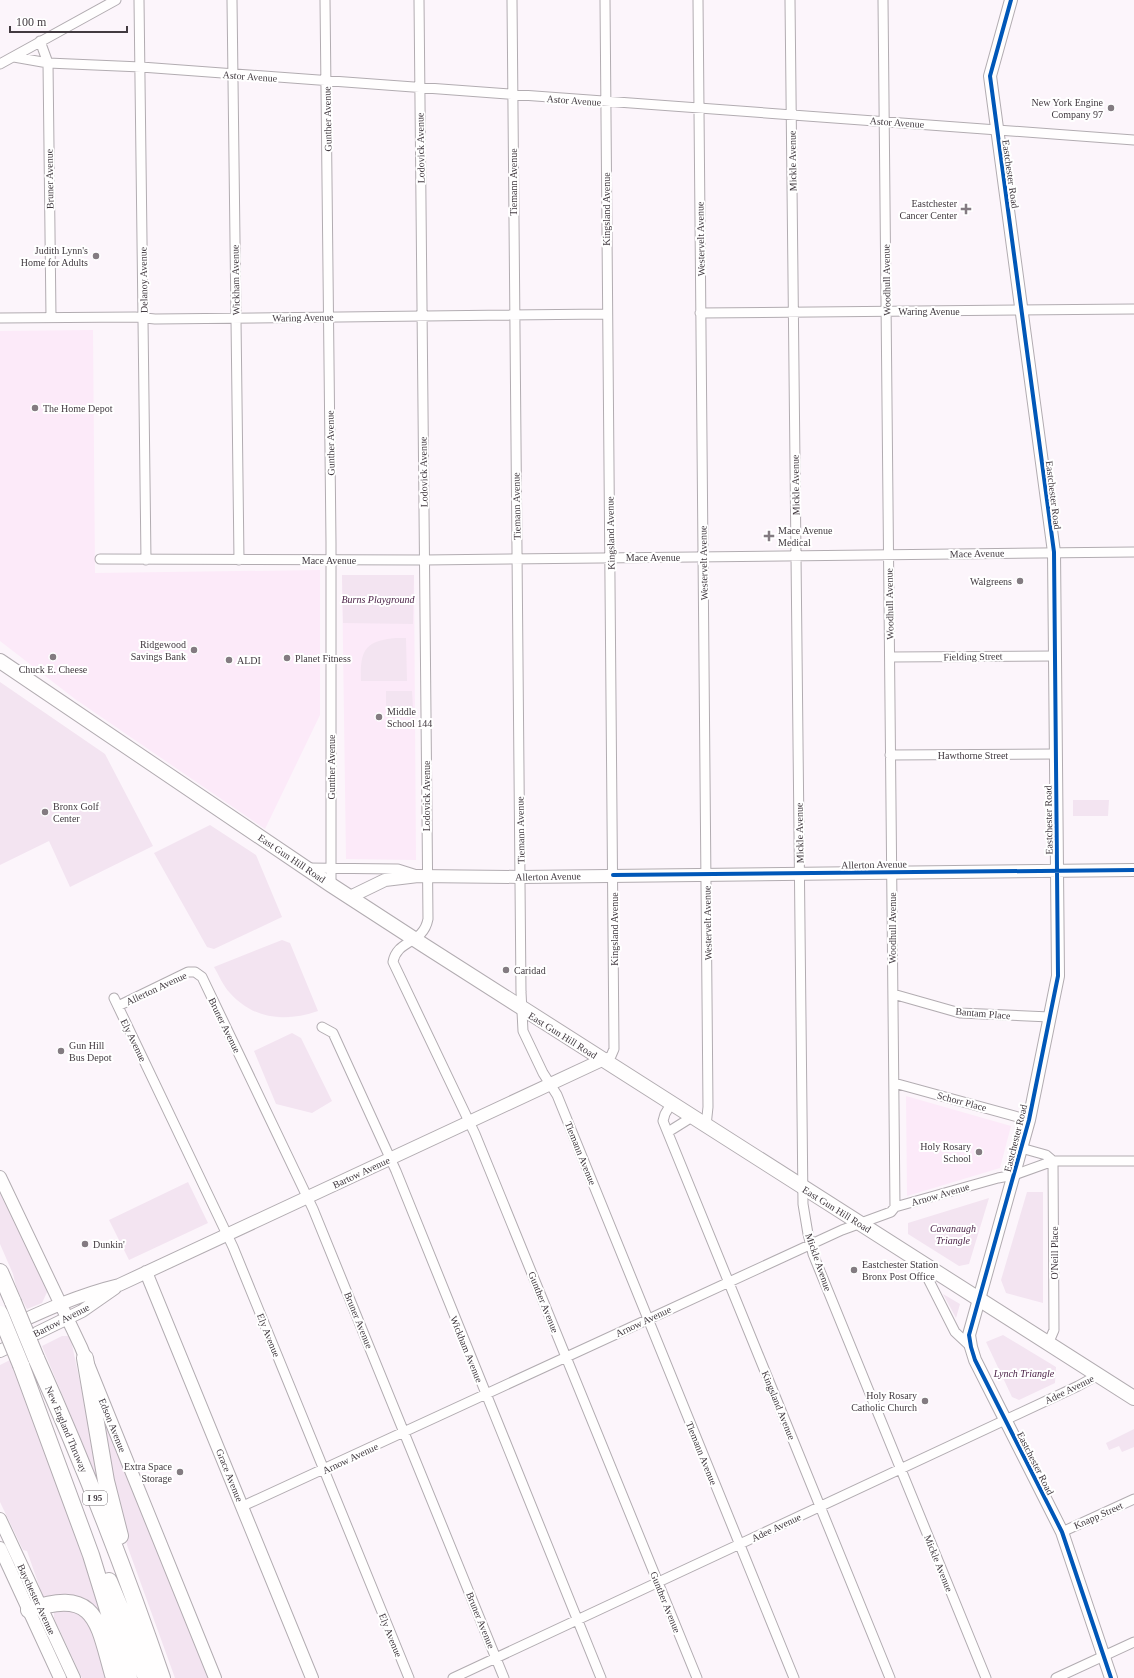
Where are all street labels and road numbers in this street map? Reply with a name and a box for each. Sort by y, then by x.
street label: Astor Avenue [222,69,278,84]
street label: Gunther Avenue [321,86,334,152]
street label: Astor Avenue [546,93,602,108]
street label: Lodovick Avenue [414,112,427,183]
street label: Astor Avenue [869,115,925,130]
street label: Mickle Avenue [786,130,799,191]
street label: Eastchester Road [1000,139,1021,209]
street label: Bruner Avenue [43,148,56,209]
street label: Tiemann Avenue [508,148,519,216]
street label: Kingsland Avenue [601,172,612,246]
street label: Westervelt Avenue [694,201,707,276]
street label: Wickham Avenue [229,244,242,315]
street label: Woodhull Avenue [880,244,893,316]
street label: Delanoy Avenue [137,246,150,313]
street label: Waring Avenue [898,306,960,317]
street label: Waring Avenue [272,311,334,324]
street label: Gunther Avenue [324,410,337,476]
street label: Lodovick Avenue [417,436,430,507]
street label: Mickle Avenue [789,454,802,515]
street label: Eastchester Road [1044,460,1063,530]
street label: Tiemann Avenue [510,472,523,540]
street label: Kingsland Avenue [604,496,617,570]
street label: Westervelt Avenue [697,525,710,600]
street label: Mace Avenue [950,548,1005,559]
street label: Mace Avenue [626,552,681,563]
street label: Mace Avenue [302,555,357,566]
street label: Woodhull Avenue [883,568,896,640]
street label: Fielding Street [943,650,1003,663]
street label: Gunther Avenue [326,734,337,800]
street label: Hawthorne Street [938,750,1008,761]
street label: Lodovick Avenue [421,760,432,831]
street label: Eastchester Road [1042,785,1055,855]
street label: Tiemann Avenue [514,796,527,864]
street label: Mickle Avenue [793,802,806,863]
street label: East Gun Hill Road [256,832,327,885]
street label: Allerton Avenue [841,858,907,871]
street label: Allerton Avenue [515,870,581,883]
street label: Westervelt Avenue [701,885,714,960]
street label: Kingsland Avenue [609,892,620,966]
street label: Woodhull Avenue [887,892,898,964]
street label: Allerton Avenue [124,969,189,1007]
street label: Bruner Avenue [206,996,243,1055]
street label: Bantam Place [955,1006,1012,1021]
street label: East Gun Hill Road [526,1010,599,1061]
street label: Ely Avenue [118,1017,149,1064]
street label: Schorr Place [936,1090,988,1114]
street label: Eastchester Road [1002,1103,1029,1173]
street label: Tiemann Avenue [563,1120,598,1187]
street label: Bartow Avenue [331,1154,392,1190]
street label: Arnow Avenue [910,1181,971,1208]
street label: East Gun Hill Road [800,1184,873,1235]
street label: O'Neill Place [1049,1226,1060,1280]
street label: Mickle Avenue [803,1232,834,1293]
street label: Gunther Avenue [526,1270,561,1335]
street label: Bruner Avenue [342,1290,375,1351]
street label: Bartow Avenue [31,1301,92,1339]
street label: Arnow Avenue [614,1304,673,1339]
street label: Ely Avenue [255,1312,282,1359]
street label: Wickham Avenue [448,1314,485,1385]
street label: Kingsland Avenue [760,1369,798,1442]
street label: Adee Avenue [1043,1373,1096,1406]
street label: New England Thruway [43,1384,90,1474]
street label: Edson Avenue [97,1397,129,1454]
street label: Tiemann Avenue [684,1420,719,1487]
street label: Eastchester Road [1015,1430,1056,1497]
street label: Arnow Avenue [321,1441,380,1476]
street label: Grace Avenue [214,1447,245,1504]
road number: I 95 [83,1491,107,1505]
street label: Knapp Street [1072,1500,1125,1531]
street label: Adee Avenue [750,1511,803,1544]
street label: Mickle Avenue [922,1533,955,1594]
street label: Baychester Avenue [15,1562,58,1637]
street label: Gunther Avenue [648,1570,683,1635]
street label: Bruner Avenue [464,1590,497,1651]
street label: Ely Avenue [377,1612,404,1659]

